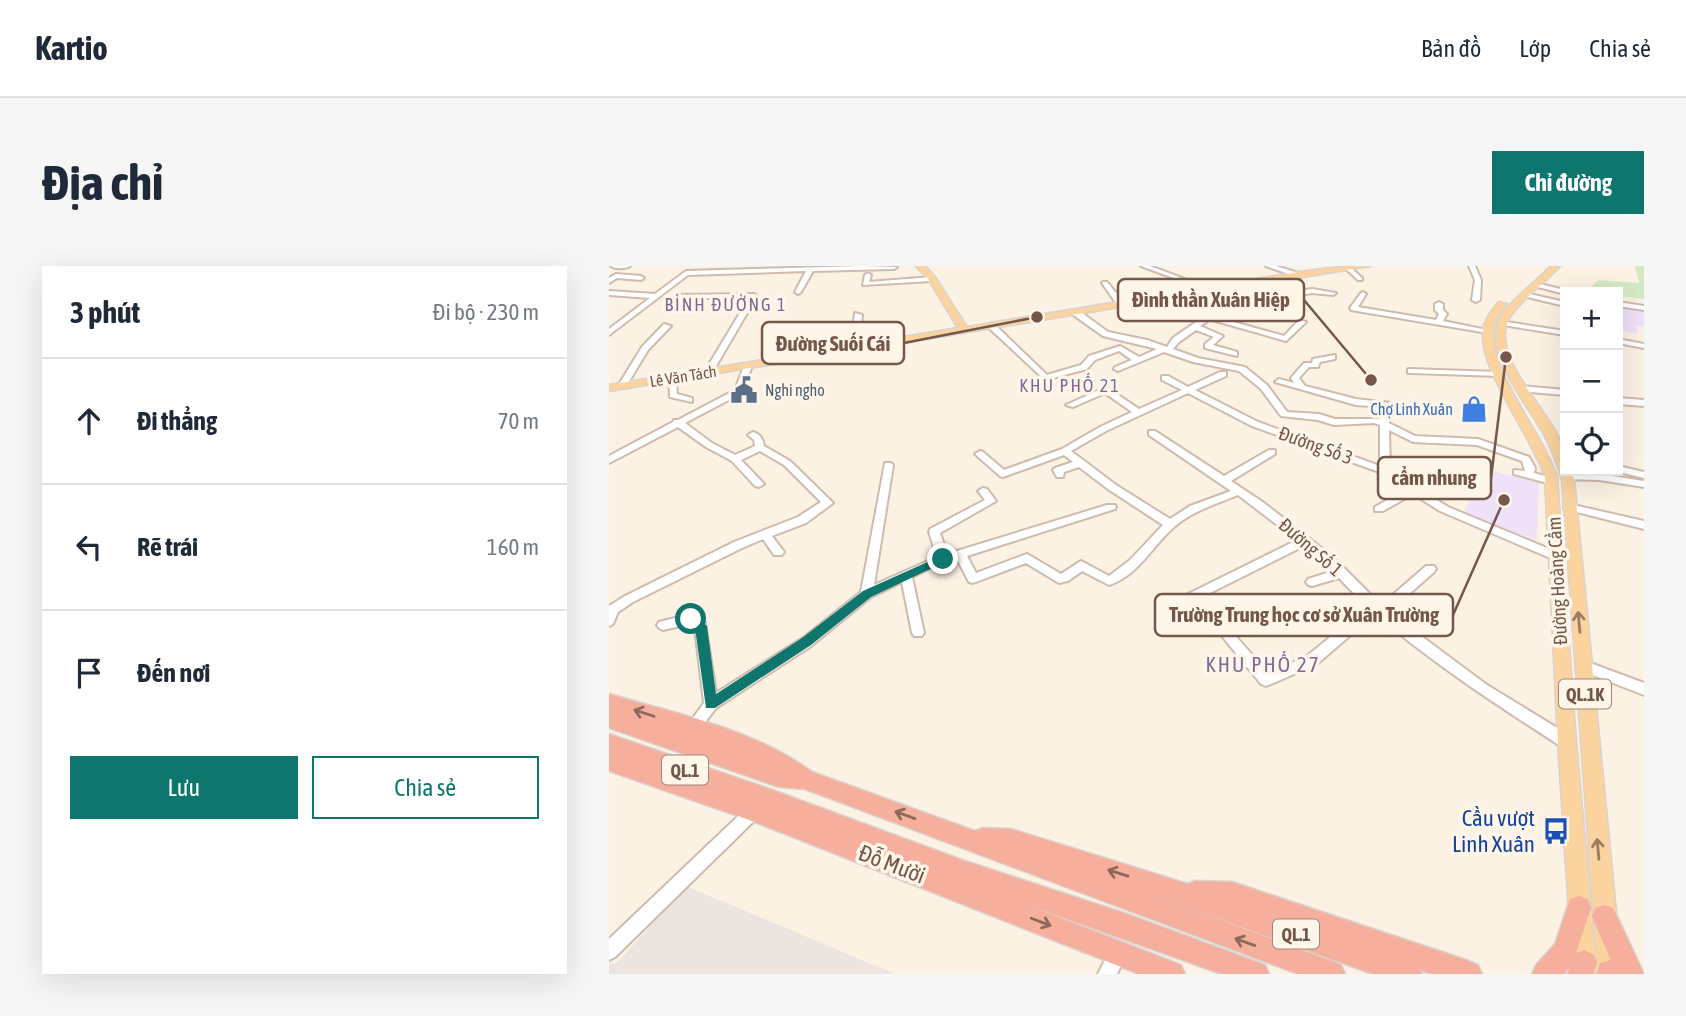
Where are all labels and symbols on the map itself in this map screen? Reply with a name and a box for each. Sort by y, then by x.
callout: Đình thần Xuân Hiệp [1118,279,1304,321]
text: Đình thần Xuân Hiệp [1132,287,1290,311]
district label: BÌNH ĐƯỜNG 1 [665,294,787,315]
callout: Đường Suối Cái [762,322,904,364]
text: Đường Suối Cái [776,331,890,355]
street label: Lê Văn Tách [648,362,718,390]
district label: KHU PHỐ 21 [1019,373,1121,396]
public building icon: Nghi ngho [729,375,759,405]
place label: Nghi ngho [765,381,825,400]
shop icon: Chợ Linh Xuân [1459,394,1489,424]
place label: Chợ Linh Xuân [1371,400,1453,418]
street label: Đường Số 3 [1276,421,1356,469]
callout: cẩm nhung [1378,457,1491,499]
text: cẩm nhung [1391,465,1478,489]
street label: Đường Số 1 [1275,513,1347,581]
street label: Đường Hoàng Cầm [1543,516,1571,646]
route end [927,543,958,574]
callout: Trường Trung học cơ sở Xuân Trường [1155,594,1453,636]
text: Trường Trung học cơ sở Xuân Trường [1169,602,1440,626]
route start [675,603,706,634]
one-way arrow [1572,611,1585,634]
district label: KHU PHỐ 27 [1205,651,1321,676]
road number: QL.1K [1559,680,1611,708]
one-way arrow [633,706,655,719]
road number: QL.1 [662,756,708,784]
place label: Cầu vượt Linh Xuân [1452,805,1535,857]
one-way arrow [894,808,916,820]
bus stop icon: Cầu vượt Linh Xuân [1541,816,1571,846]
one-way arrow [1592,838,1605,861]
street label: Đỗ Mười [855,839,929,889]
one-way arrow [1107,866,1129,879]
one-way arrow [1029,917,1051,930]
road number: QL.1 [1273,920,1319,948]
one-way arrow [1234,935,1256,947]

